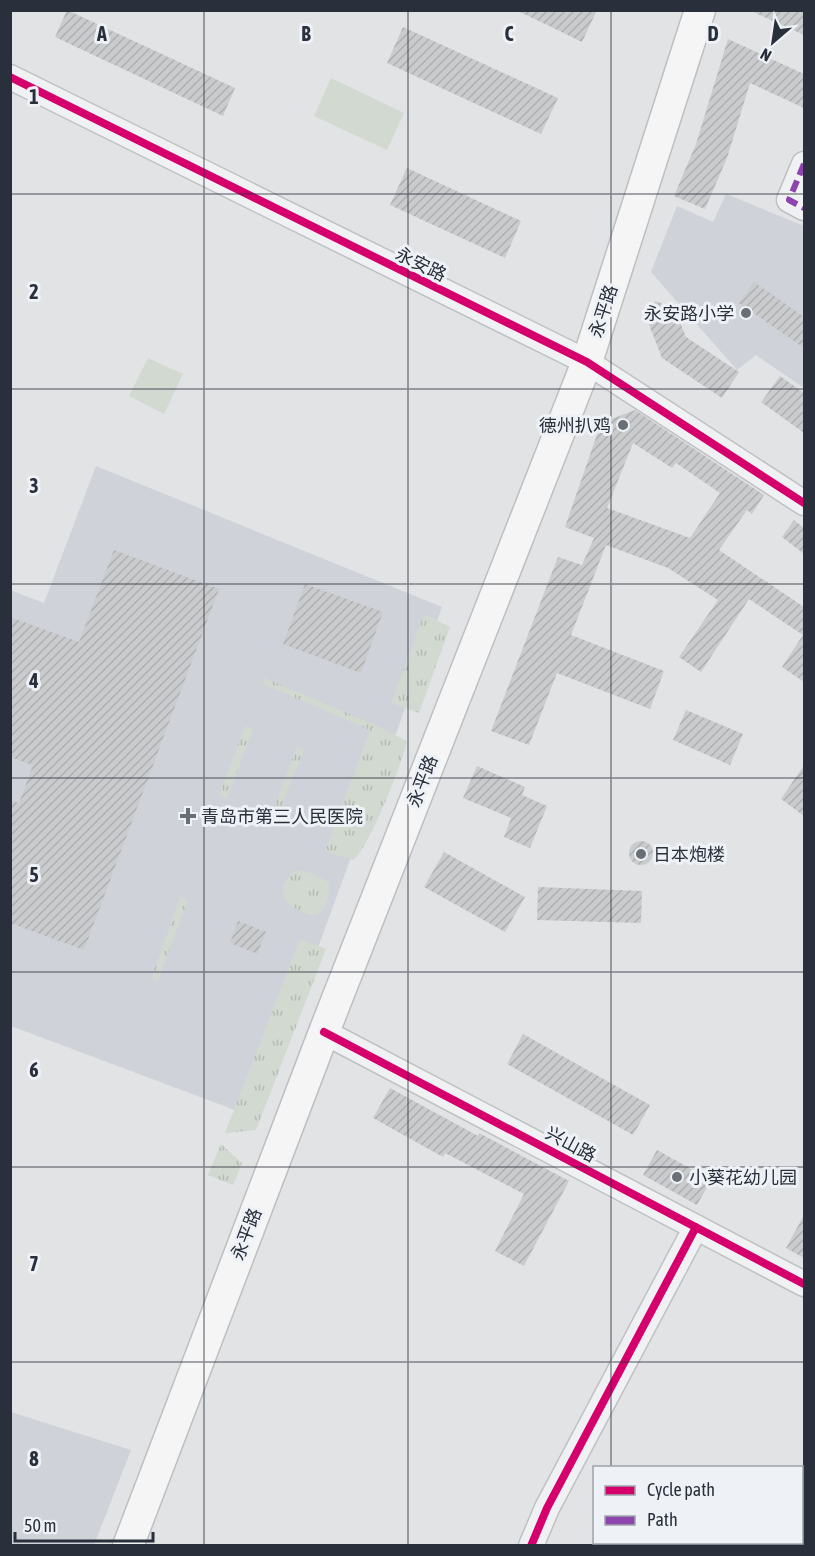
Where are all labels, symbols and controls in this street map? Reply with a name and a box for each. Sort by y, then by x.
north arrow [743,12,803,72]
text: A [96,22,107,45]
text: B [301,22,311,45]
text: C [505,22,514,45]
text: D [707,22,719,45]
text: N [757,45,774,65]
text: 1 [29,85,39,108]
street label: 永安路 [392,243,450,285]
text: 2 [29,280,39,303]
street label: 永平路 [585,282,621,340]
place label: 永安路小学 [644,303,734,324]
marker: 永安路小学 [739,306,753,320]
place label: 徳州扒鸡 [539,415,611,436]
marker: 徳州扒鸡 [616,418,630,432]
text: 3 [29,474,39,497]
text: 4 [28,669,39,692]
street label: 永平路 [403,752,441,810]
place label: 青岛市第三人民医院 [201,806,363,827]
marker: 青岛市第三人民医院 [179,807,197,825]
place label: 日本炮楼 [653,844,725,865]
marker: 日本炮楼 [634,847,648,861]
text: 5 [29,863,39,886]
text: 6 [29,1058,39,1081]
street label: 兴山路 [542,1122,600,1166]
place label: 小葵花幼儿园 [689,1167,797,1188]
marker: 小葵花幼儿园 [670,1170,684,1184]
street label: 永平路 [227,1205,265,1263]
text: 7 [29,1252,39,1275]
text: 8 [29,1447,39,1470]
legend [593,1466,803,1544]
text: Cycle path [647,1479,715,1500]
scale bar [15,1505,153,1543]
text: Path [647,1509,678,1530]
text: 50 m [24,1515,56,1536]

